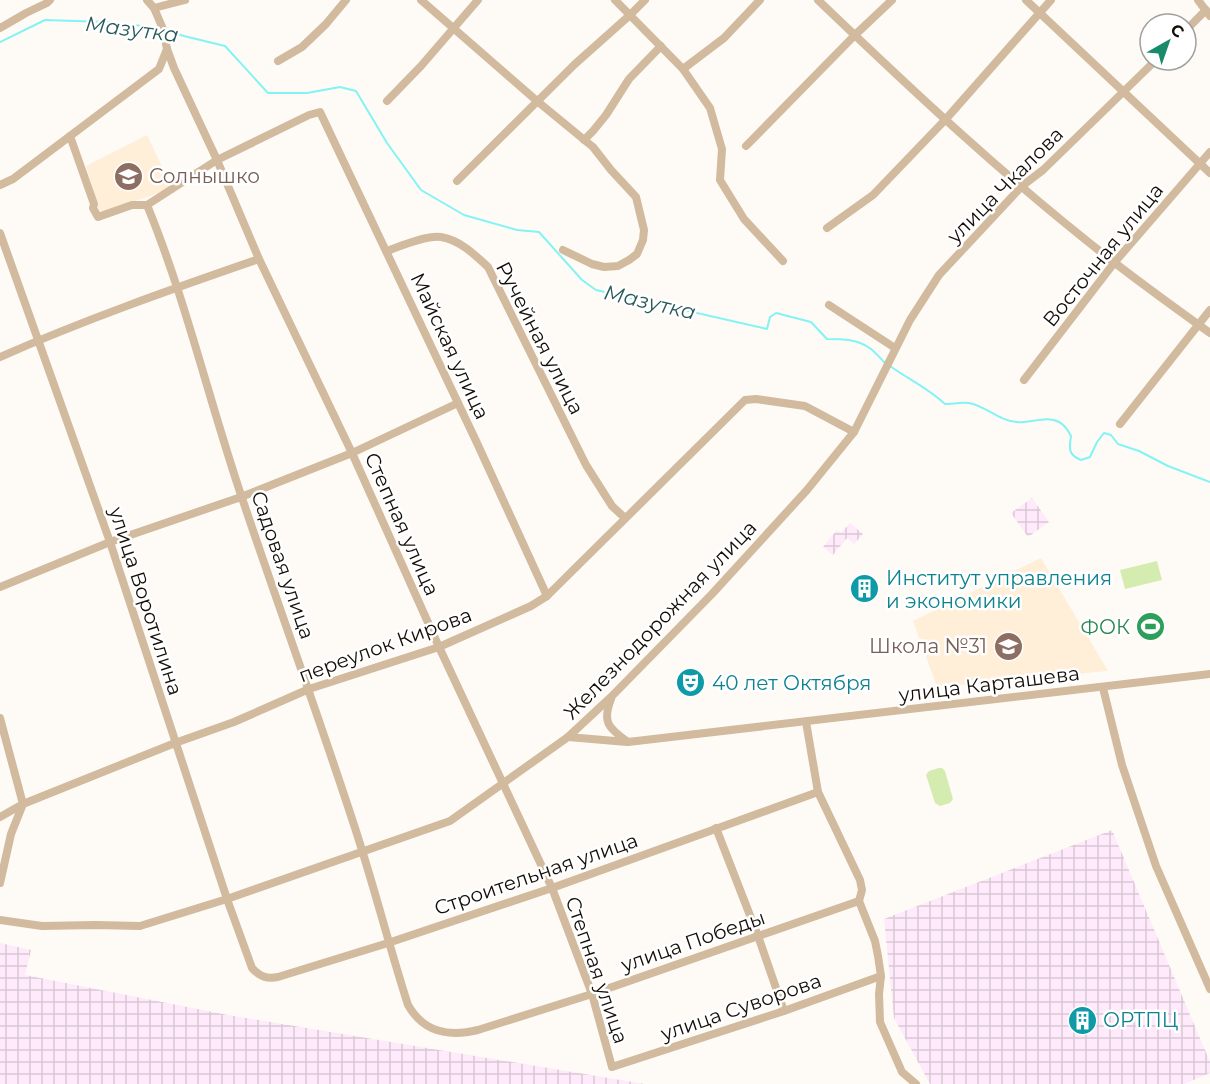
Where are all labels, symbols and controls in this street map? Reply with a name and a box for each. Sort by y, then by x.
water label: Мазутка [84,11,180,47]
north arrow [1138,12,1198,72]
text: С [1167,20,1188,42]
street label: улица Чкалова [941,122,1068,249]
school or university icon: Солнышко [112,160,144,192]
place label: Солнышко [149,164,260,188]
street label: Восточная улица [1038,179,1168,331]
street label: Ручейная улица [491,258,589,418]
street label: Майская улица [406,269,494,423]
water label: Мазутка [602,279,698,325]
street label: Степная улица [360,449,444,599]
street label: Садовая улица [246,488,320,642]
street label: улица Воротилина [104,503,188,698]
street label: Железнодорожная улица [559,516,761,724]
place label: Институт управления и экономики [886,566,1112,613]
building icon: Институт управления и экономики [849,573,881,605]
street label: переулок Кирова [295,603,475,687]
sports icon: ФОК [1135,611,1167,643]
place label: ФОК [1081,615,1130,639]
school or university icon: Школа №31 [992,630,1024,662]
place label: Школа №31 [869,634,987,658]
street label: улица Карташева [896,661,1081,707]
theatre icon: 40 лет Октября [675,667,707,699]
place label: 40 лет Октября [712,671,871,695]
street label: Строительная улица [431,828,641,920]
street label: Степная улица [561,893,633,1047]
street label: улица Победы [617,905,768,977]
street label: улица Суворова [657,968,824,1046]
building icon: ОРТПЦ [1066,1004,1098,1036]
place label: ОРТПЦ [1103,1008,1178,1032]

